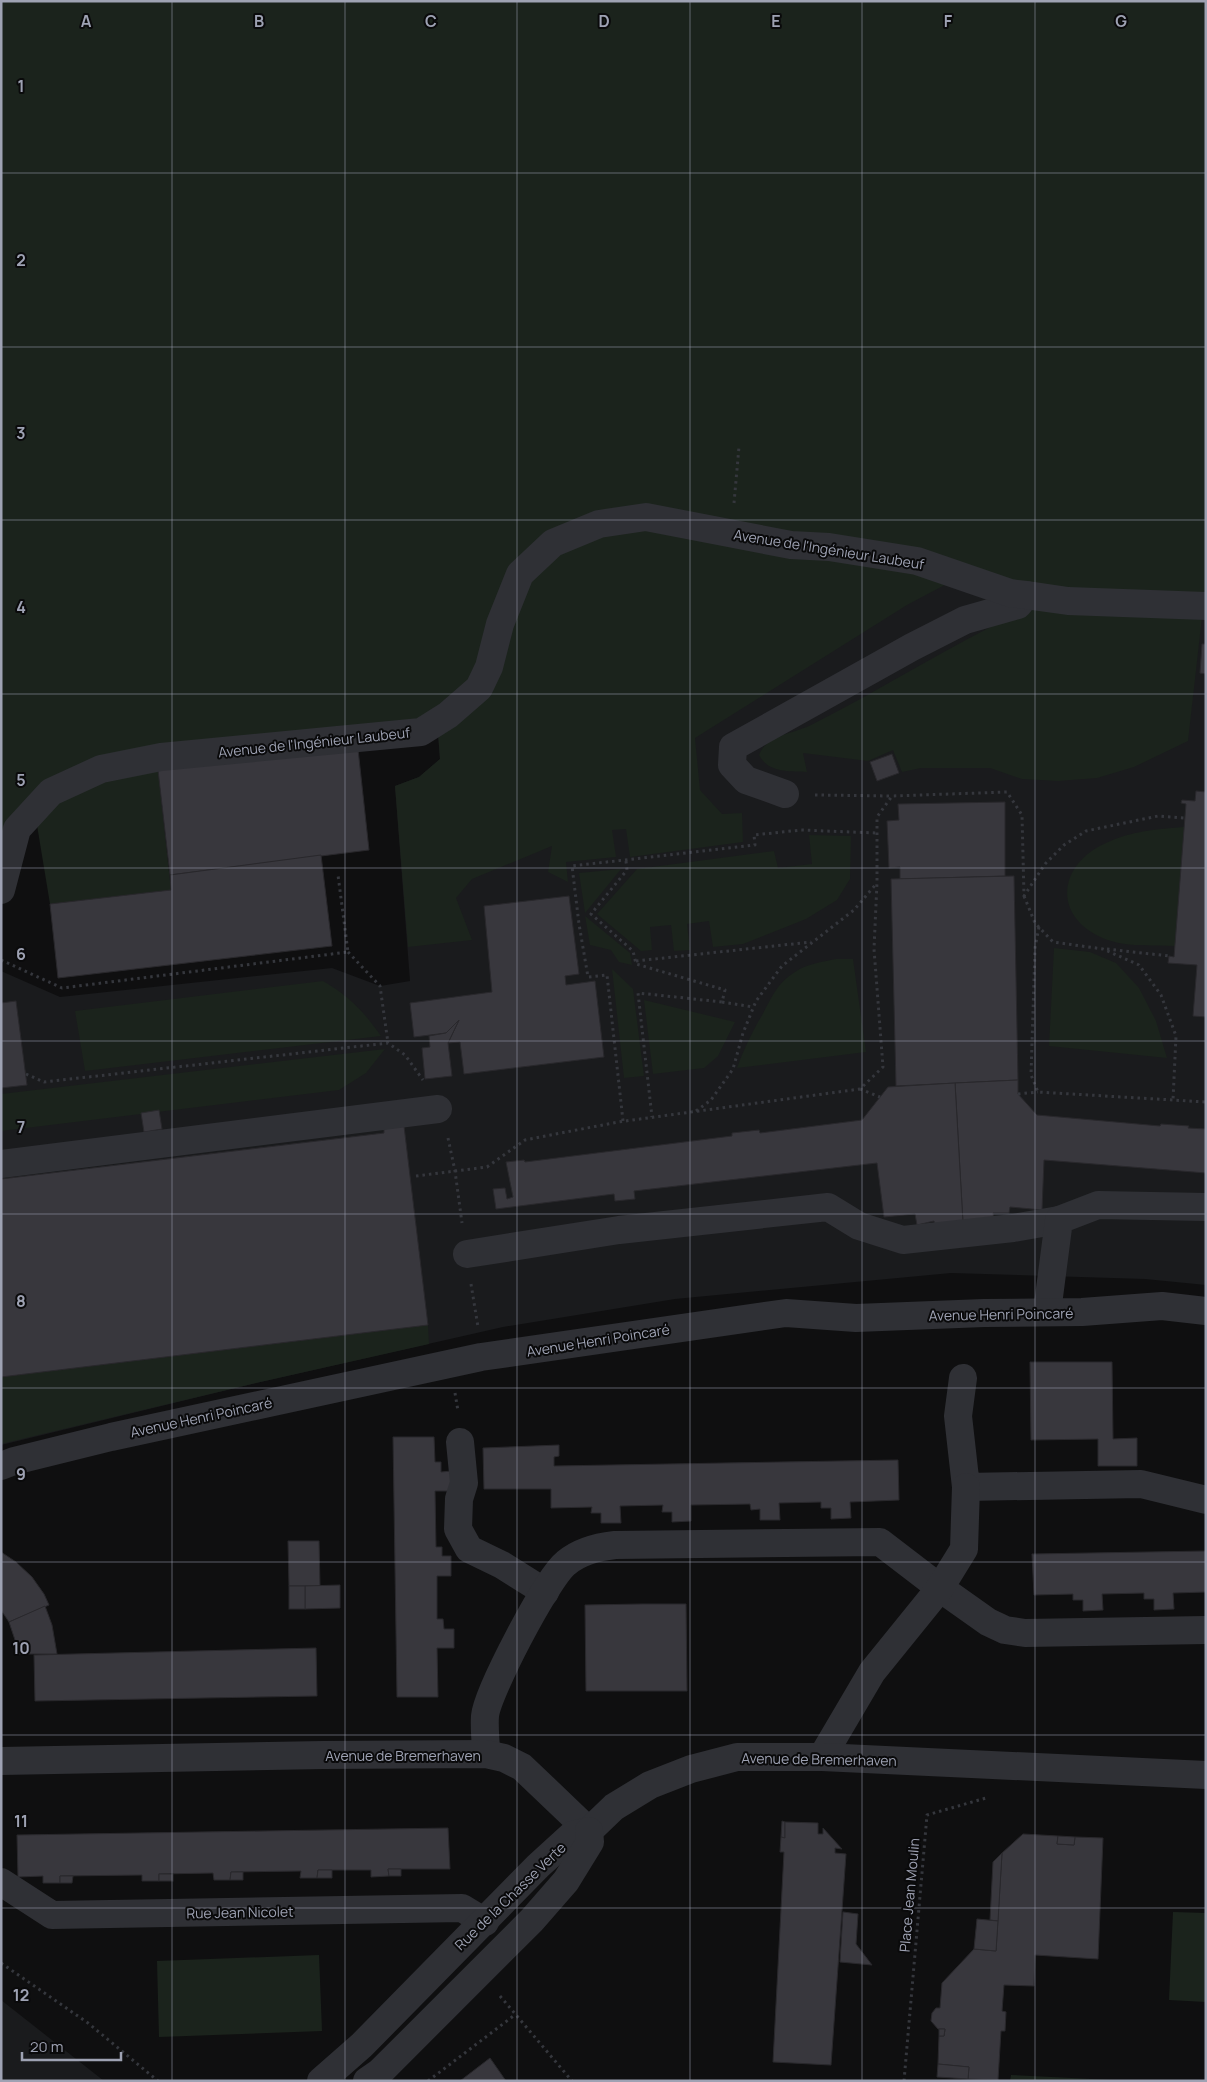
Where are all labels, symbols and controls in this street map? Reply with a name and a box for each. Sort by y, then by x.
text: A [81,10,92,32]
text: B [254,10,264,32]
text: C [425,10,437,32]
text: D [598,10,610,32]
text: E [771,10,781,32]
text: F [944,10,953,32]
text: G [1115,10,1127,32]
text: 1 [17,75,25,97]
text: 2 [16,249,26,271]
text: 3 [16,422,26,444]
street label: Avenue de l'Ingénieur Laubeuf [732,525,926,573]
text: 4 [16,596,26,618]
street label: Avenue de l'Ingénieur Laubeuf [217,722,411,762]
text: 5 [16,769,26,791]
text: 6 [16,943,26,965]
text: 7 [17,1116,25,1138]
text: 8 [16,1290,26,1312]
street label: Avenue Henri Poincaré [929,1303,1073,1325]
street label: Avenue Henri Poincaré [525,1319,671,1361]
street label: Avenue Henri Poincaré [128,1393,274,1441]
text: 9 [16,1463,26,1485]
text: 10 [12,1637,30,1659]
street label: Avenue de Bremerhaven [325,1746,481,1765]
street label: Avenue de Bremerhaven [741,1748,897,1770]
text: 11 [14,1810,28,1832]
street label: Place Jean Moulin [895,1837,923,1953]
street label: Rue de la Chasse Verte [450,1838,570,1954]
street label: Rue Jean Nicolet [186,1902,294,1922]
text: 12 [13,1984,29,2006]
scale bar [22,2030,121,2062]
text: 20 m [30,2036,63,2057]

